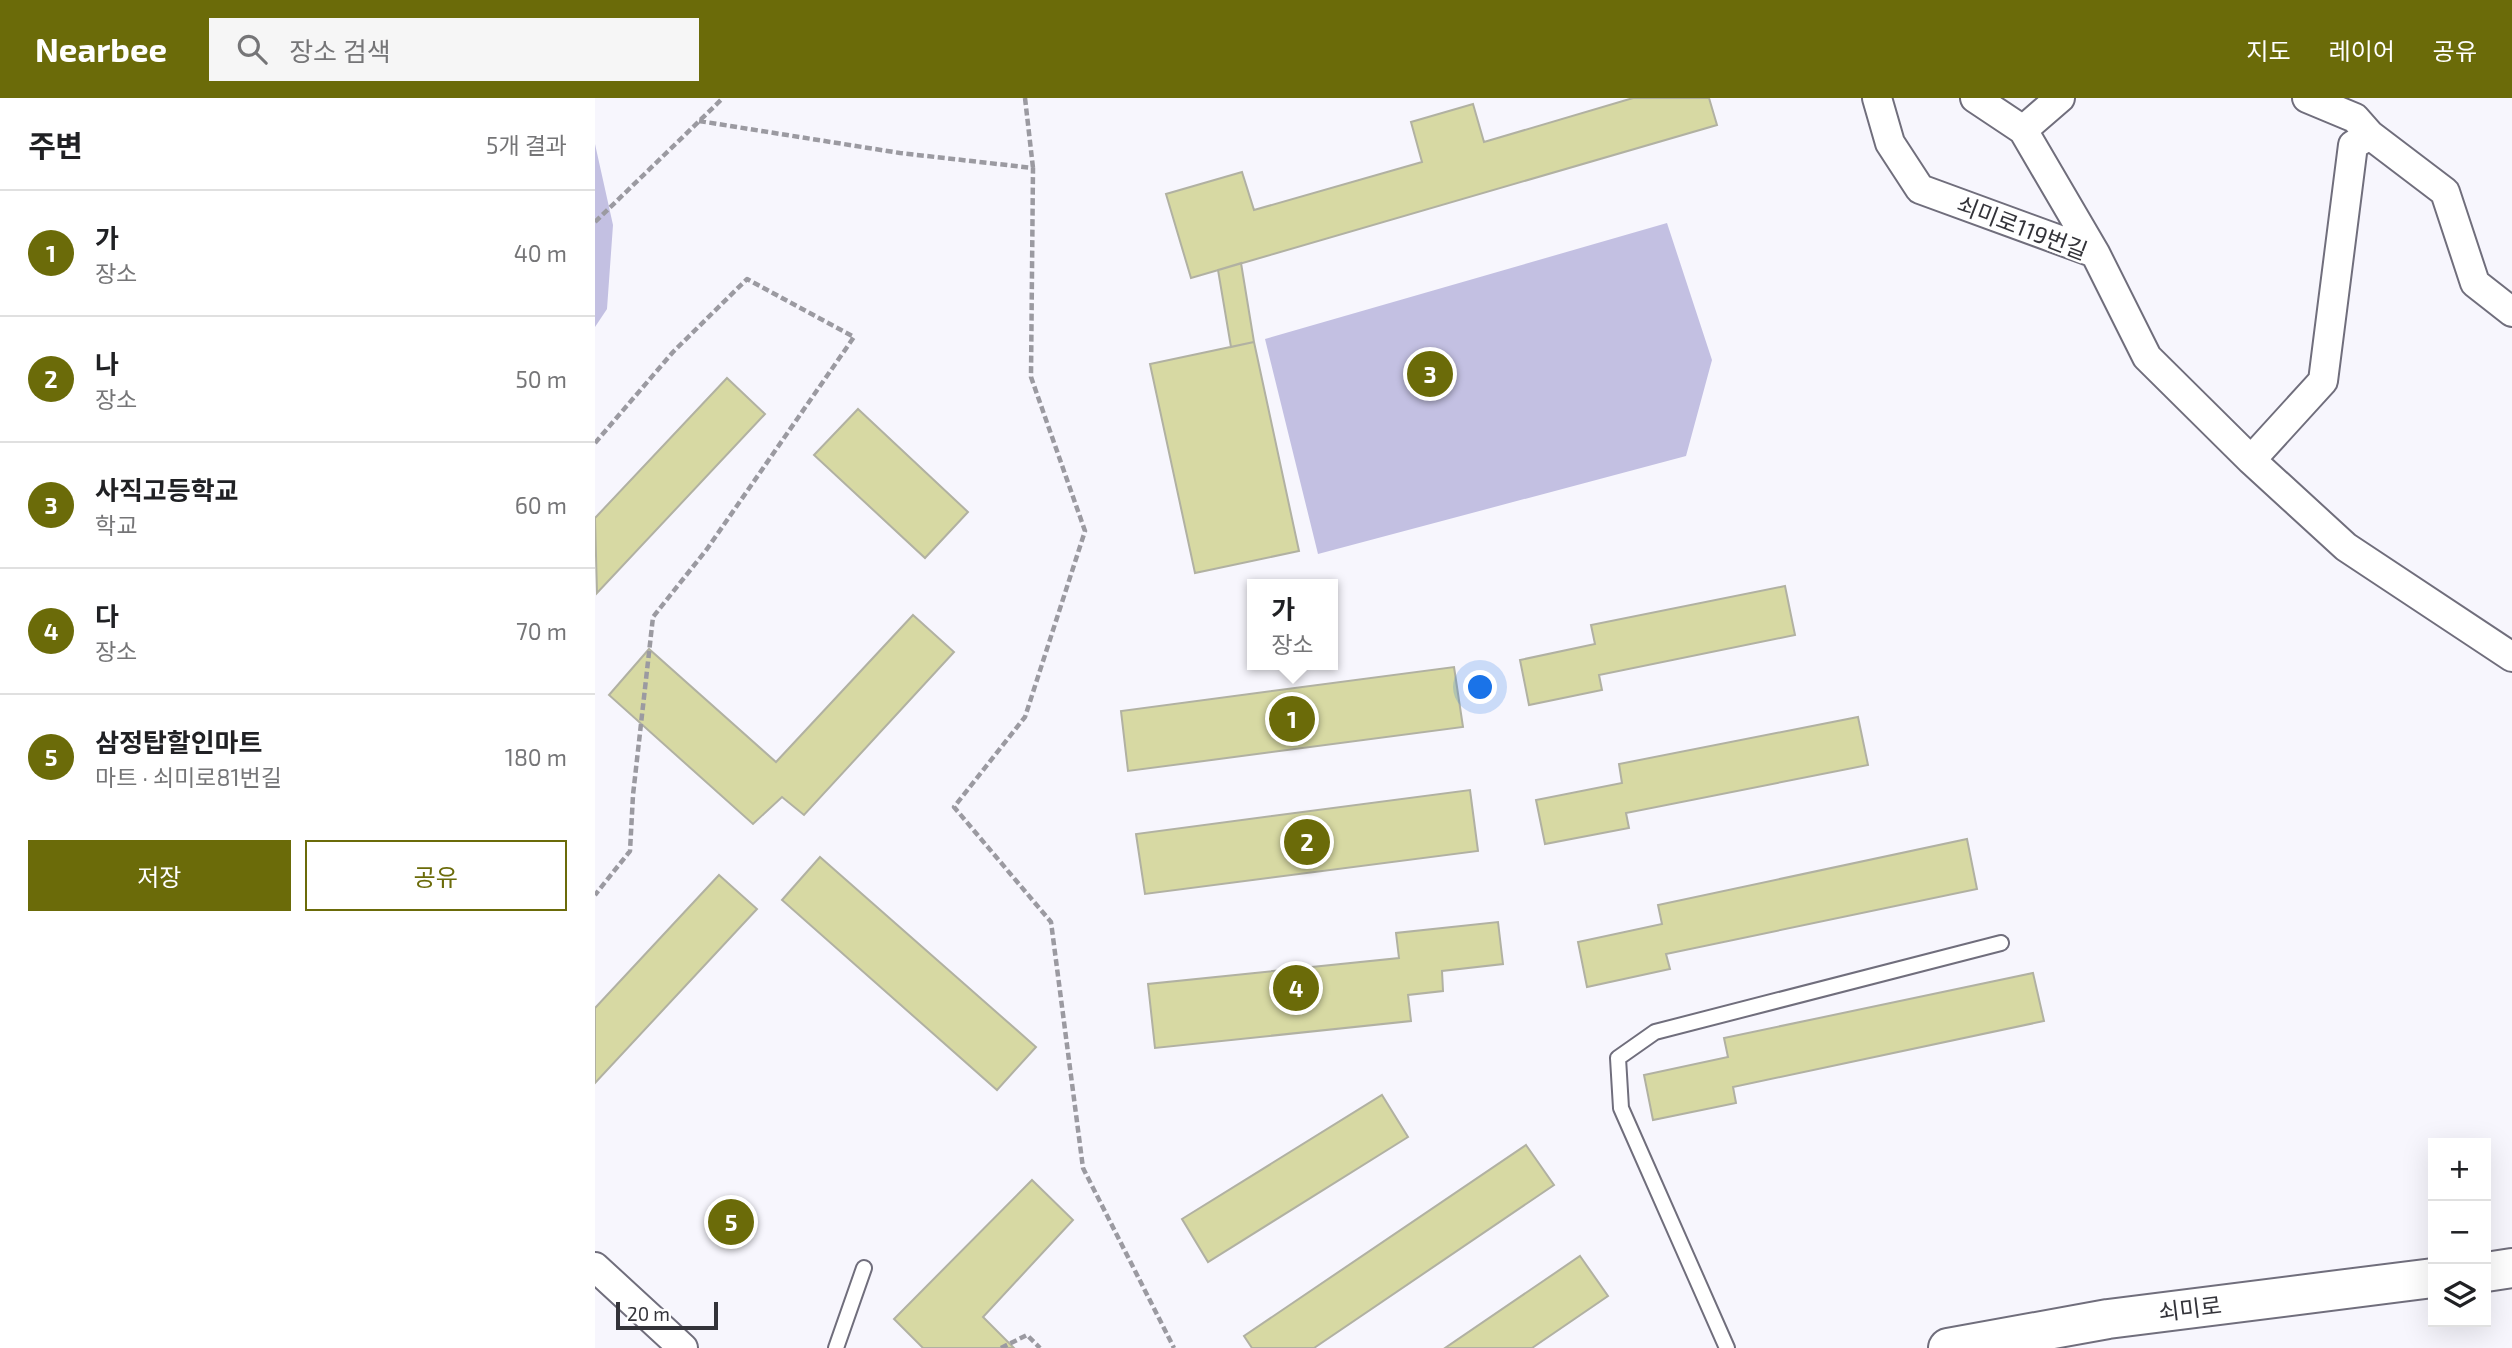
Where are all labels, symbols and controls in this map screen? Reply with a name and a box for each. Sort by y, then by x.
search box [209,18,699,81]
text: Nearbee [35,29,167,69]
icon: search [233,30,271,68]
text: 장소 검색 [289,35,391,66]
text: 지도 [2246,36,2291,65]
text: 레이어 [2329,36,2395,65]
text: 공유 [2433,36,2477,65]
text: 주변 [28,127,83,163]
text: 5개 결과 [486,131,567,159]
street label: 쇠미로119번길 [1953,189,2091,265]
text: 가 [95,222,119,253]
text: 1 [46,239,56,267]
text: 40 m [514,239,567,267]
text: 장소 [95,259,137,287]
text: 나 [95,348,119,379]
pin: 3 [1407,348,1453,400]
text: 2 [44,365,58,393]
text: 50 m [516,365,567,393]
text: 장소 [95,385,137,413]
text: 사직고등학교 [95,474,239,505]
text: 3 [44,491,58,519]
text: 60 m [515,491,567,519]
text: 학교 [95,511,137,539]
popup [1247,579,1338,670]
text: 가 [1271,593,1295,624]
text: 다 [95,600,119,631]
text: 4 [44,617,58,645]
text: 70 m [516,617,567,645]
text: 장소 [1271,630,1314,658]
text: 장소 [95,637,137,665]
your location [1463,670,1497,704]
pin: 1 [1269,693,1315,745]
text: 삼정탑할인마트 [95,726,262,757]
text: 5 [45,743,57,771]
text: 180 m [505,743,567,771]
text: 마트 · 쇠미로81번길 [95,763,282,791]
pin: 2 [1284,816,1330,868]
button: 저장 [28,840,291,911]
button: 공유 [305,840,567,911]
pin: 4 [1273,962,1319,1014]
map controls [2428,1138,2491,1327]
button: + [2428,1138,2491,1201]
pin: 5 [708,1196,754,1248]
button: − [2428,1201,2491,1264]
button: layers [2428,1264,2491,1327]
street label: 쇠미로 [2157,1290,2223,1326]
scale bar [616,1299,717,1331]
text: 20 m [627,1302,670,1325]

